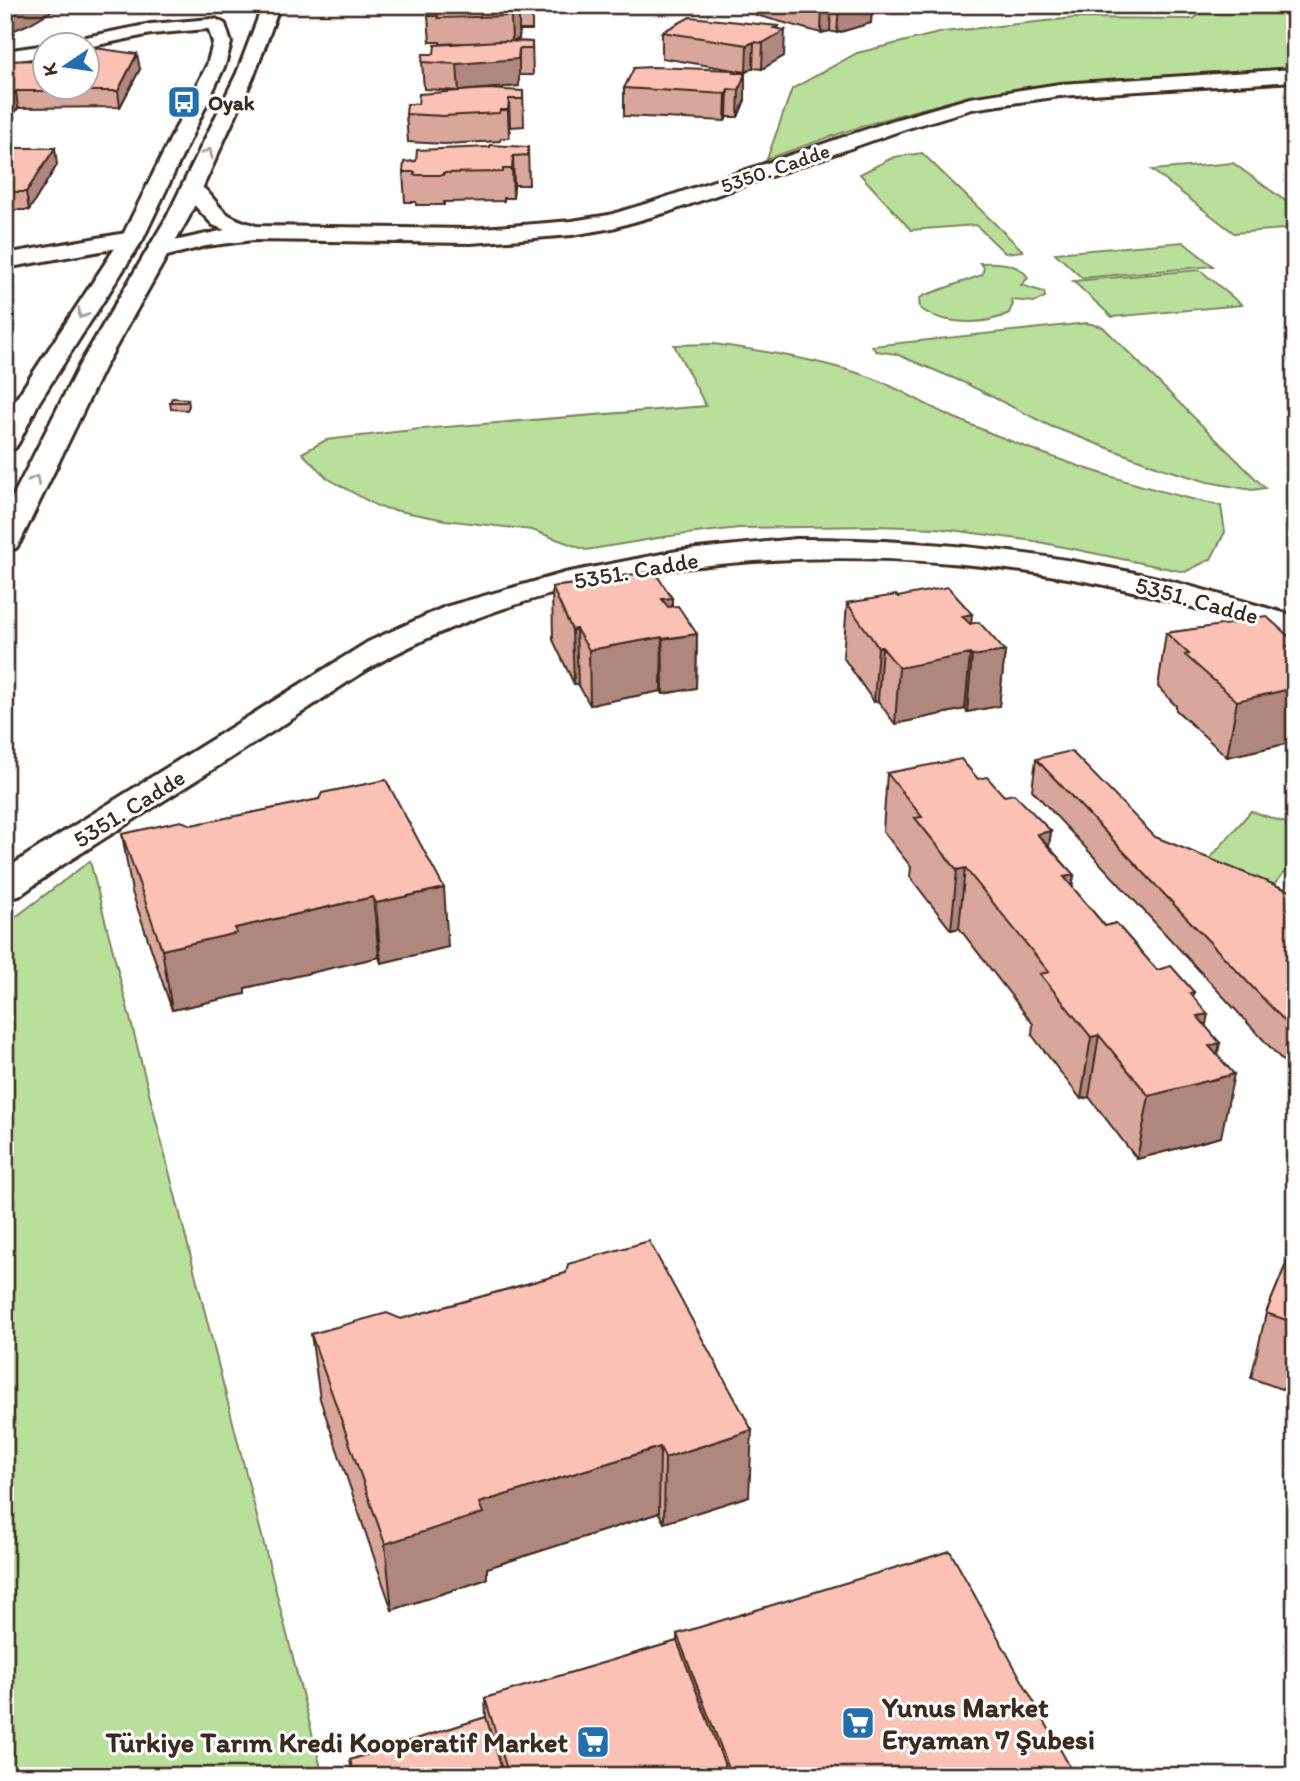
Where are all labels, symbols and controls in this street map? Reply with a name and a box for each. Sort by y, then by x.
north arrow [32,32,102,102]
text: K [37,60,62,78]
bus stop icon: Oyak [165,83,203,121]
place label: Oyak [208,90,255,116]
street label: 5350. Cadde [717,138,833,198]
one-way arrow [200,148,214,160]
one-way arrow [77,307,90,320]
one-way arrow [27,475,41,487]
street label: 5351. Cadde [571,545,701,595]
street label: 5351. Cadde [1132,570,1262,630]
street label: 5351. Cadde [68,762,190,854]
place label: Yunus Market Eryaman 7 Şubesi [881,1690,1095,1756]
supermarket icon: Yunus Market Eryaman 7 Şubesi [839,1704,877,1742]
supermarket icon: Türkiye Tarım Kredi Kooperatif Market [574,1723,612,1761]
place label: Türkiye Tarım Kredi Kooperatif Market [105,1725,568,1759]

